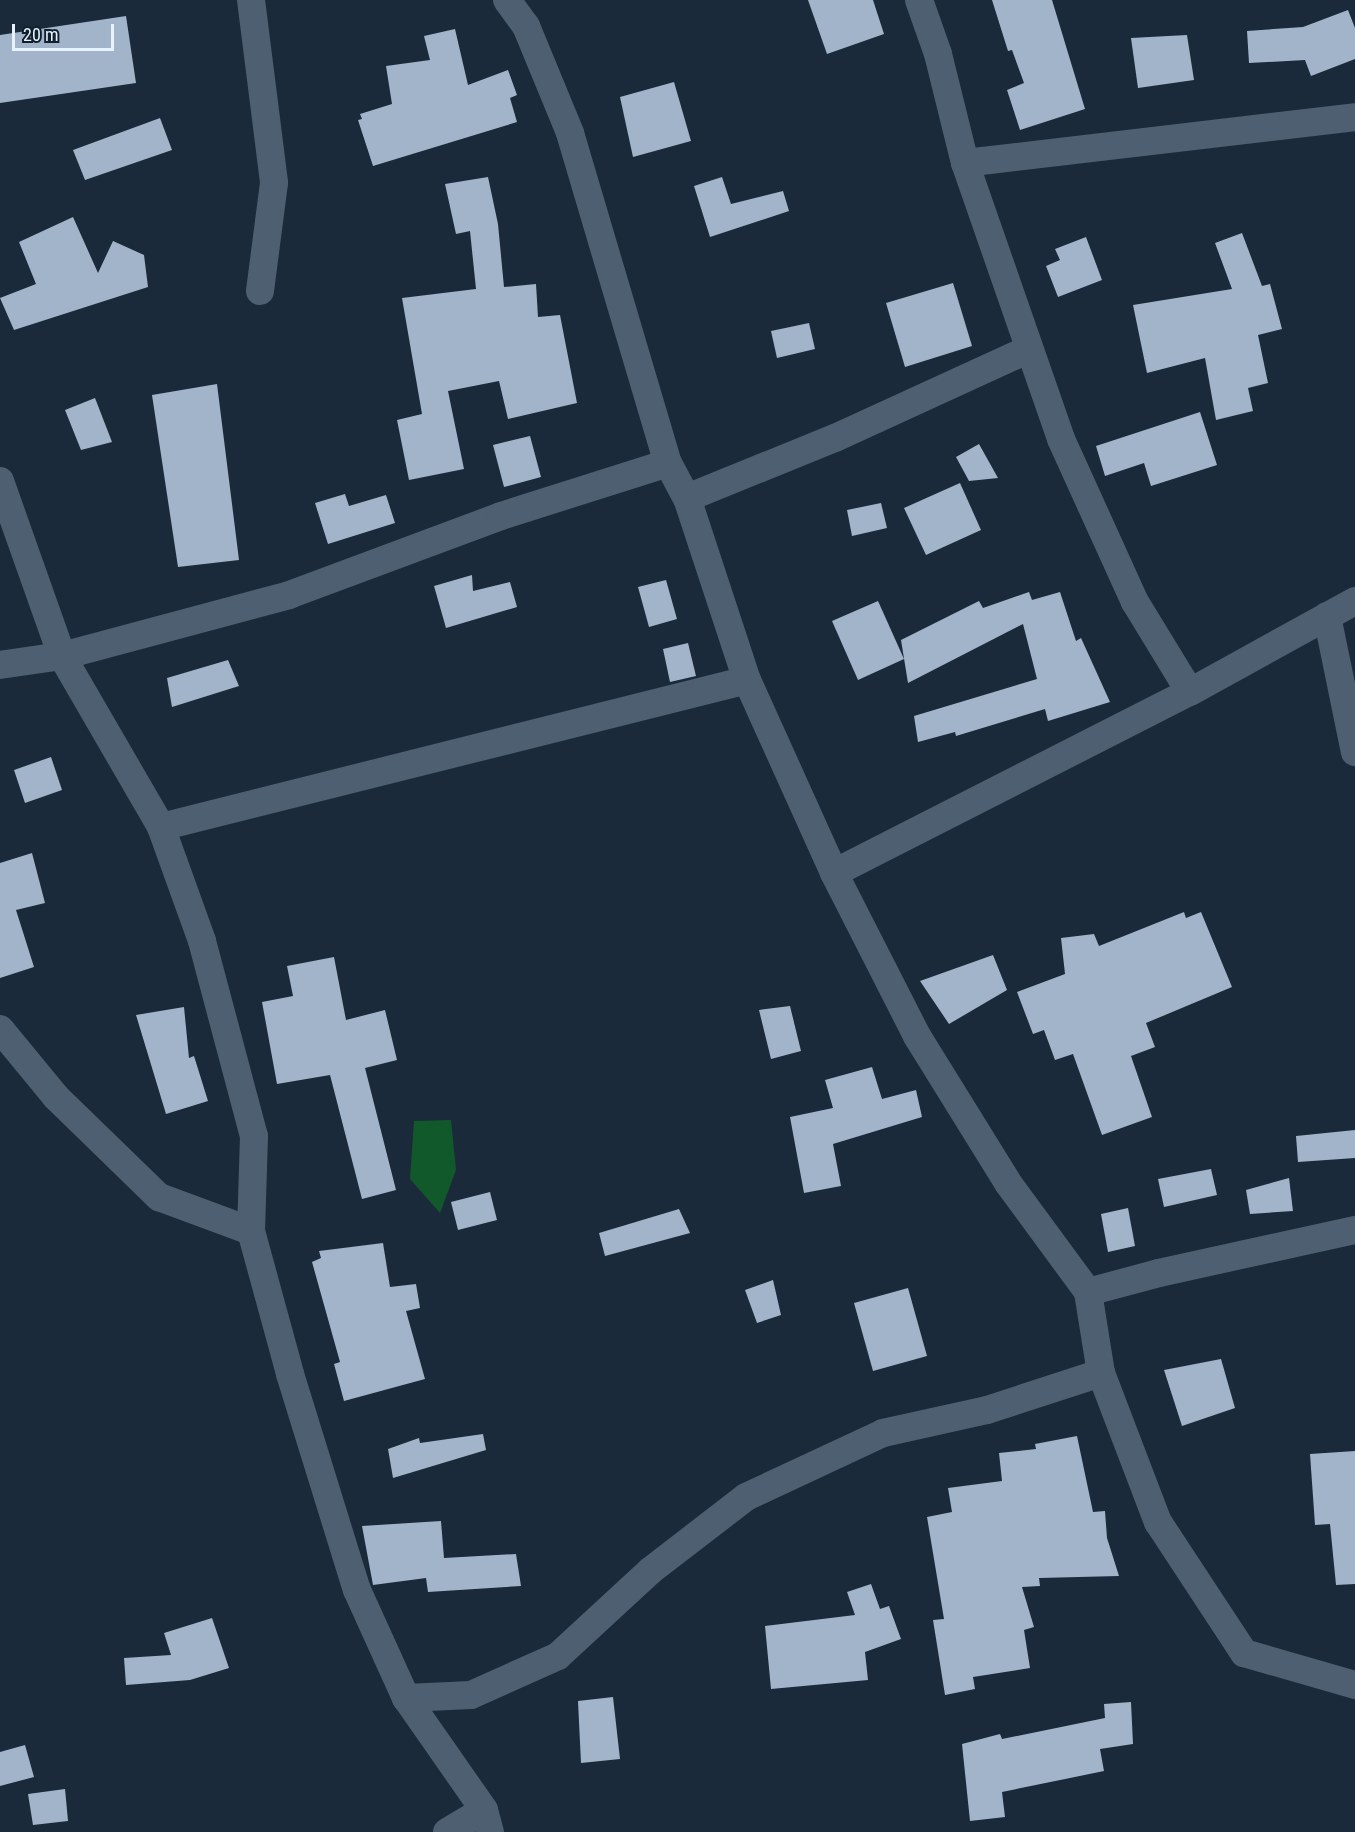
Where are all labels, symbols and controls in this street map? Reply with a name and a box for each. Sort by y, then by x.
scale bar [15,12,117,50]
text: 20 m [23,24,58,45]

